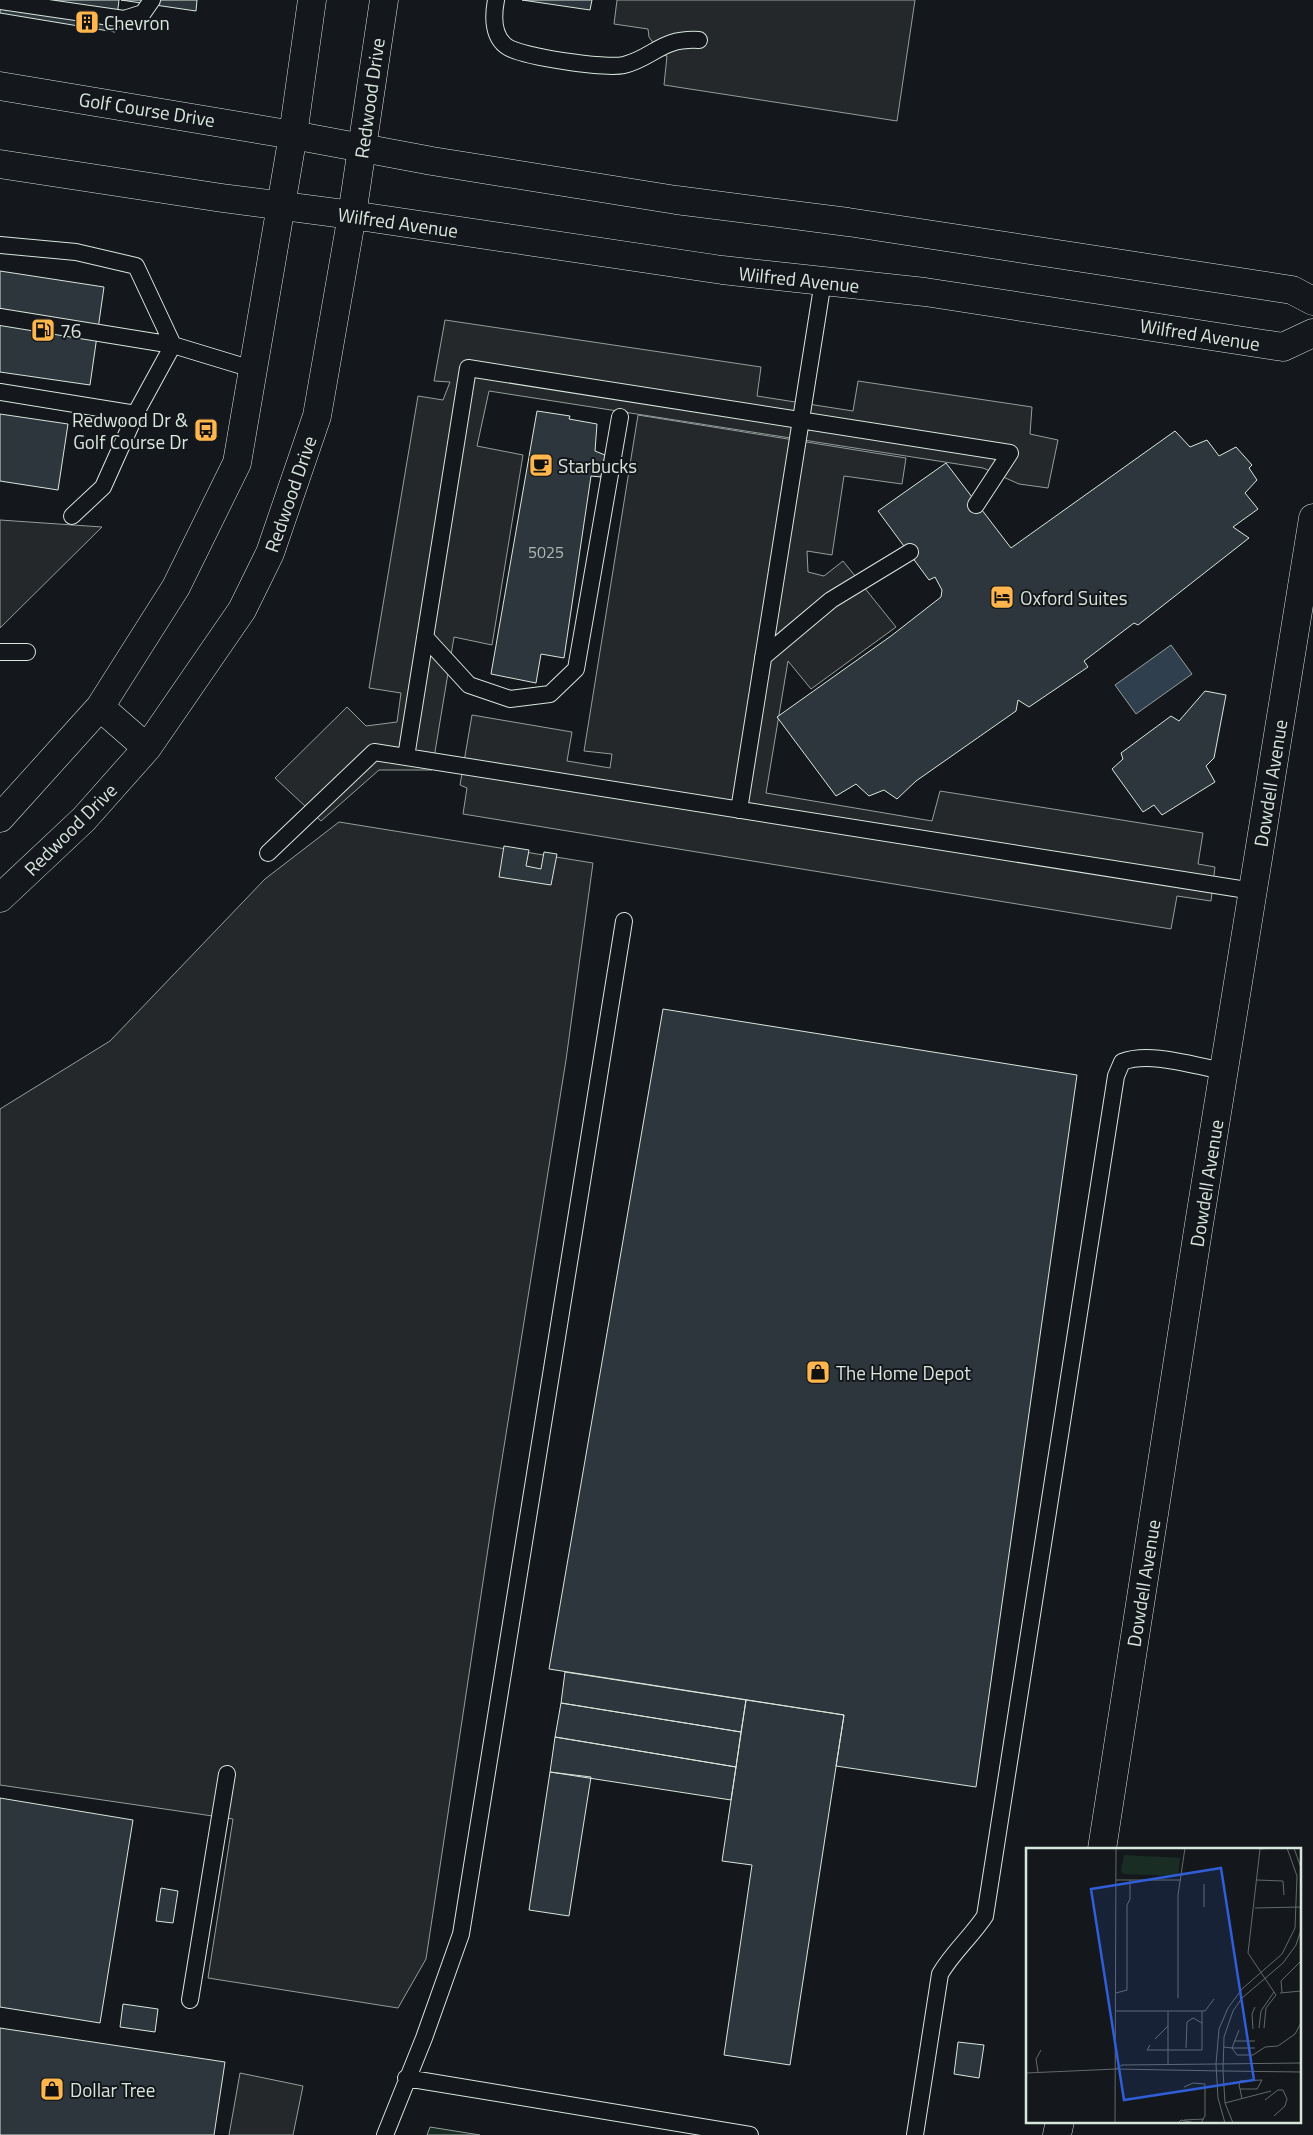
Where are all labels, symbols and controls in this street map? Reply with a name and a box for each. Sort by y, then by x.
place label: Chevron [104,8,170,37]
building icon: Chevron [74,9,100,35]
street label: Redwood Drive [346,36,392,160]
street label: Golf Course Drive [77,84,217,134]
street label: Wilfred Avenue [336,199,460,245]
street label: Wilfred Avenue [737,258,861,300]
street label: Wilfred Avenue [1138,310,1262,358]
place label: 76 [60,316,81,345]
fuel station icon: 76 [30,317,56,343]
place label: Redwood Dr & Golf Course Dr [72,405,188,456]
bus stop icon: Redwood Dr & Golf Course Dr [193,417,219,443]
street label: Redwood Drive [257,432,323,556]
place label: Starbucks [558,451,637,480]
cafe icon: Starbucks [528,452,554,478]
house number: 5025 [528,540,564,564]
place label: Oxford Suites [1020,583,1128,612]
hotel icon: Oxford Suites [989,584,1015,610]
street label: Dowdell Avenue [1246,717,1294,849]
street label: Redwood Drive [17,776,123,882]
street label: Dowdell Avenue [1182,1117,1230,1249]
place label: The Home Depot [836,1358,971,1387]
shop icon: The Home Depot [805,1359,831,1385]
street label: Dowdell Avenue [1119,1517,1167,1649]
inset map [1026,1848,1300,2122]
place label: Dollar Tree [70,2075,155,2104]
shop icon: Dollar Tree [39,2076,65,2102]

